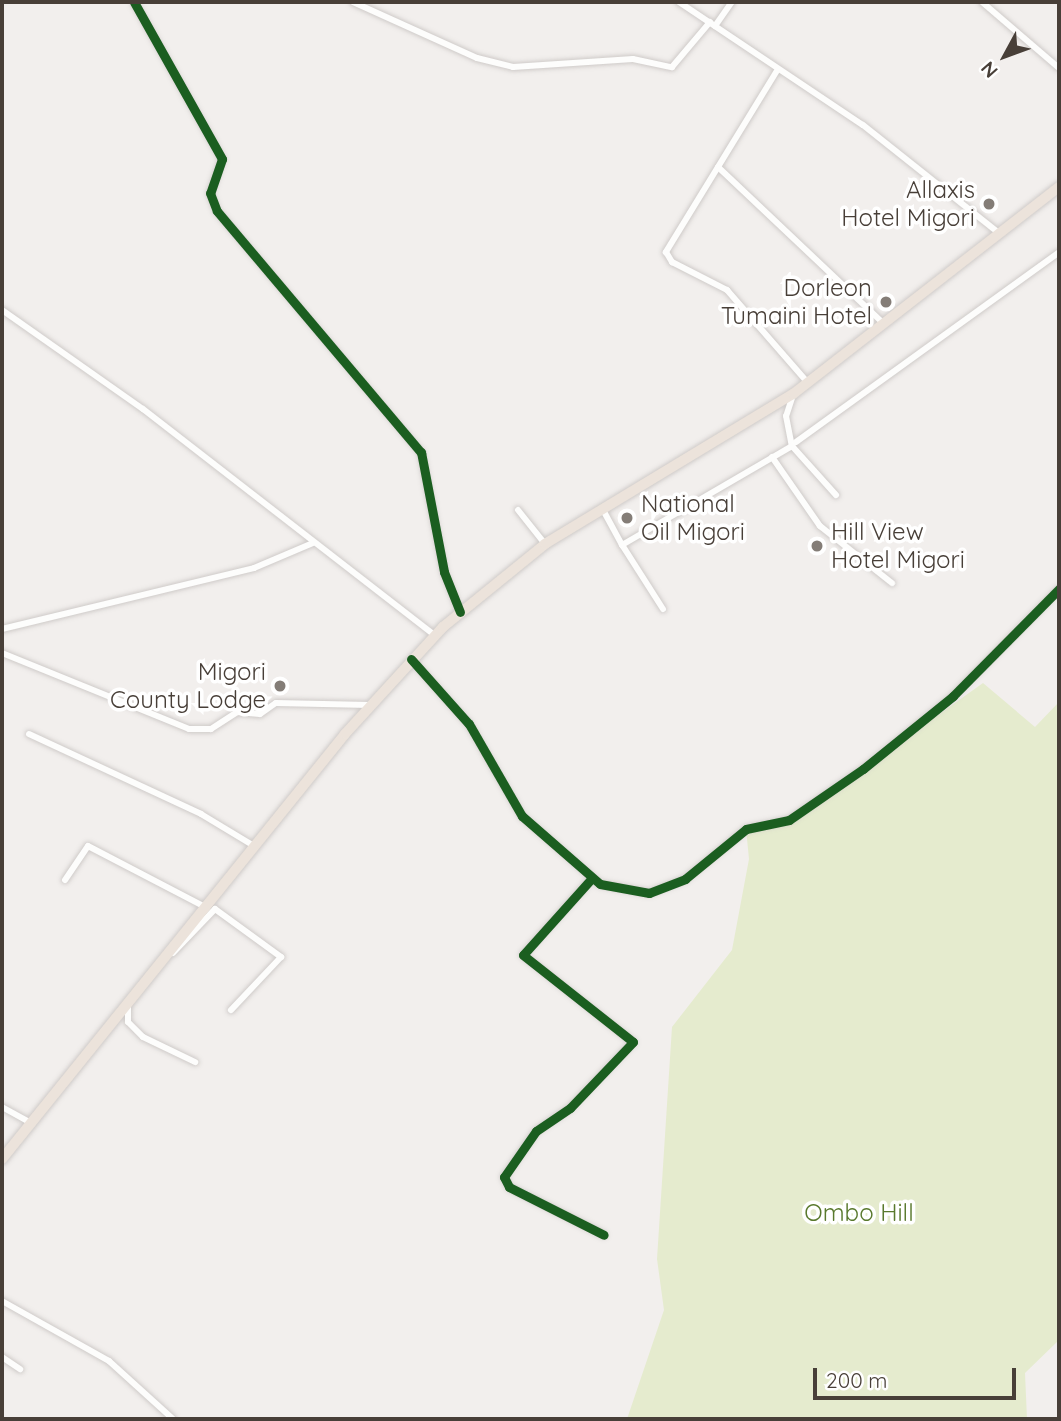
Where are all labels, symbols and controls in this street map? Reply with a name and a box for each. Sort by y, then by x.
north arrow [970,21,1040,91]
text: N [976,57,1003,83]
place label: Allaxis Hotel Migori [841,176,975,232]
marker: Allaxis Hotel Migori [981,196,997,212]
place label: Dorleon Tumaini Hotel [721,274,872,330]
marker: Dorleon Tumaini Hotel [878,294,894,310]
place label: National Oil Migori [641,490,745,546]
marker: National Oil Migori [619,510,635,526]
place label: Hill View Hotel Migori [831,518,965,574]
marker: Hill View Hotel Migori [809,538,825,554]
place label: Migori County Lodge [110,658,266,714]
marker: Migori County Lodge [272,678,288,694]
park label: Ombo Hill [804,1199,914,1227]
scale bar [816,1354,1019,1398]
text: 200 m [826,1367,888,1393]

